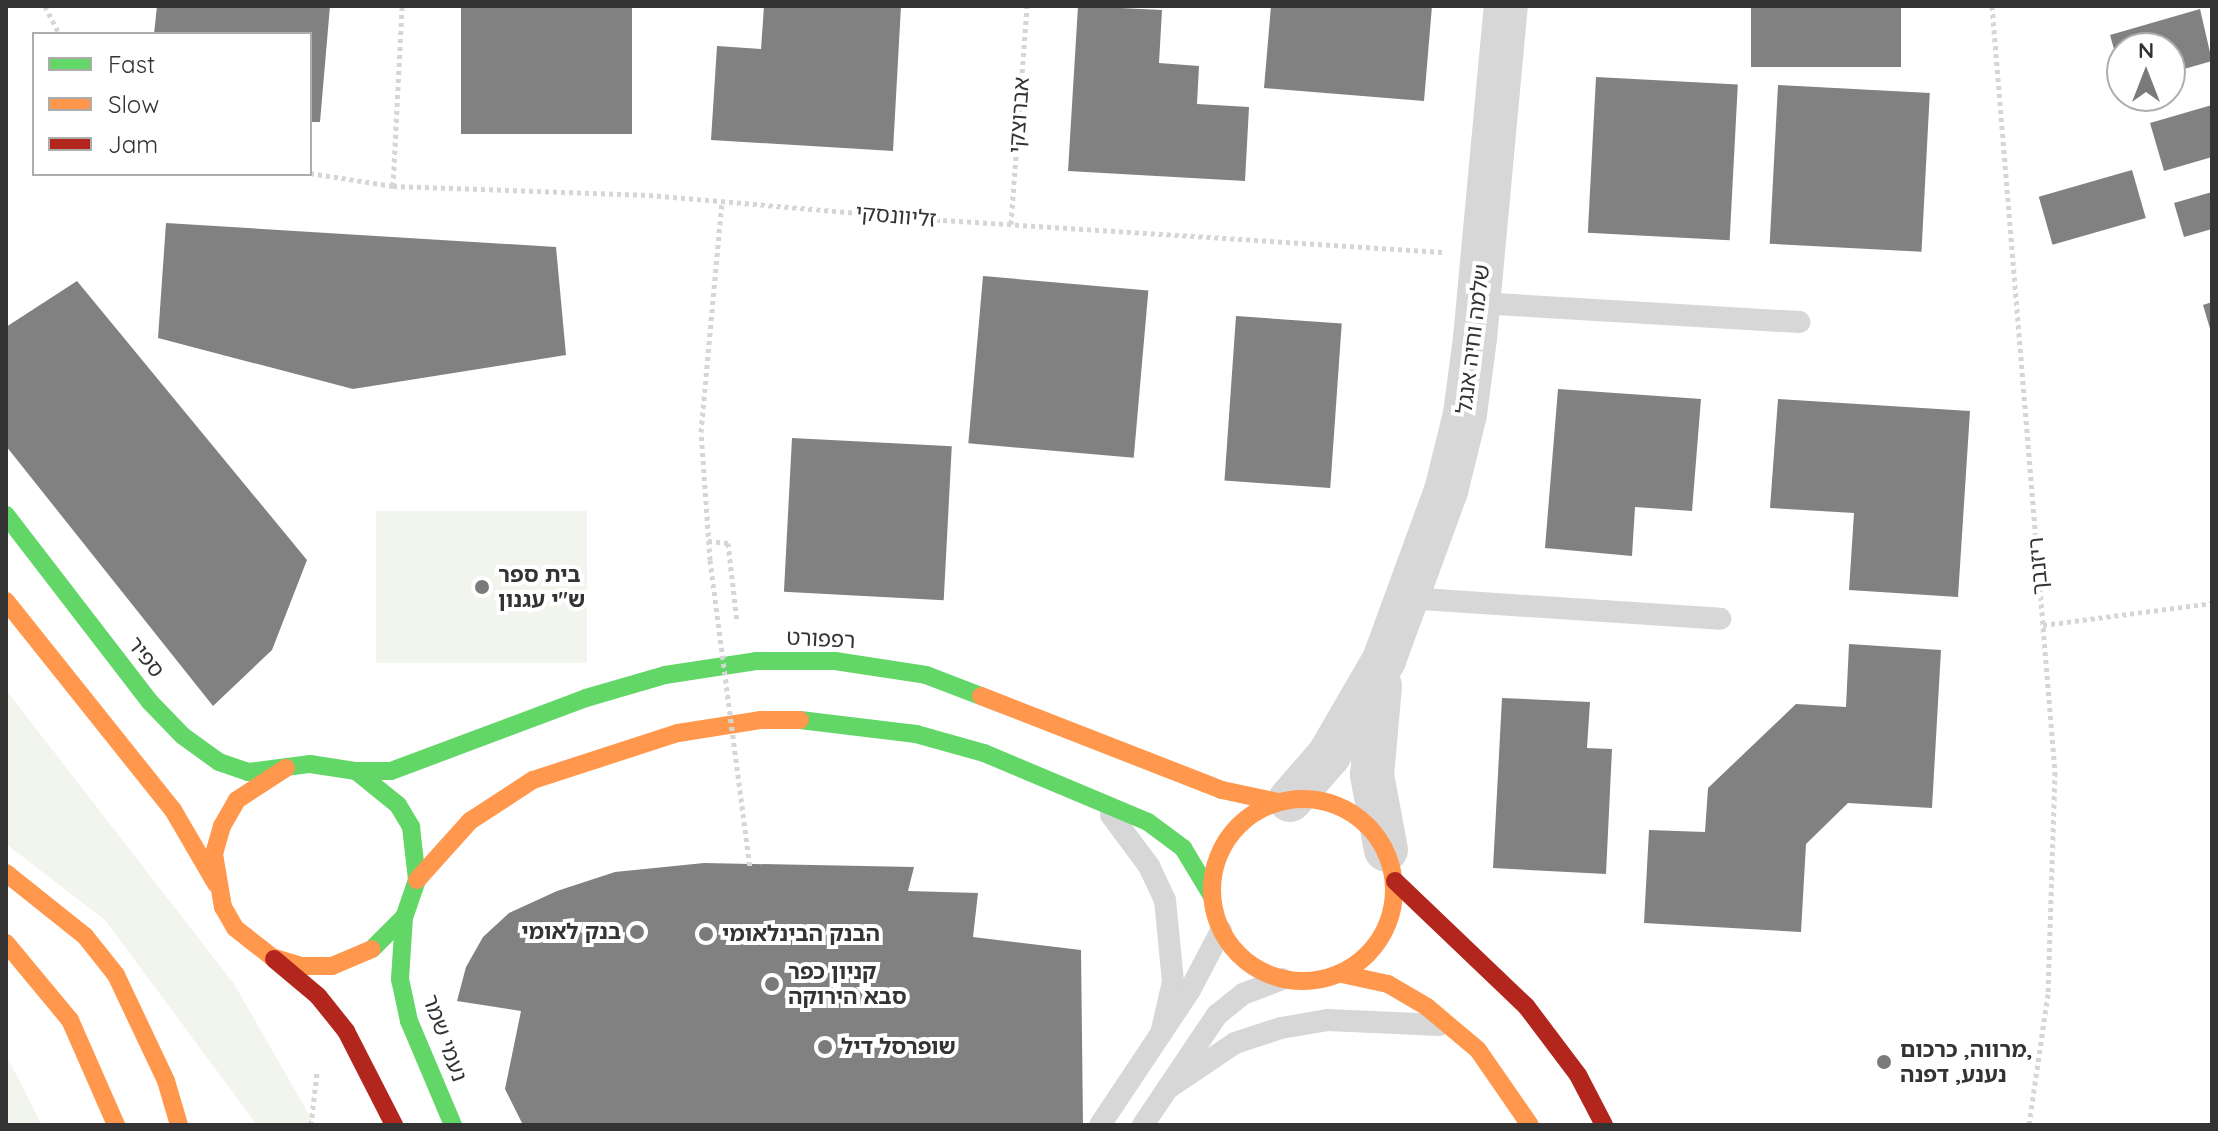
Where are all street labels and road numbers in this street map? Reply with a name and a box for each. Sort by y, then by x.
street label: אברוצקי [1003,76,1035,154]
street label: זליוונסקי [854,199,938,233]
street label: שלמה וחיה אנגל [1451,263,1495,415]
street label: ריזנבך [2022,536,2054,596]
street label: רפפורט [786,624,856,654]
street label: ספיר [122,631,170,683]
street label: נעמי שמר [417,991,473,1085]

